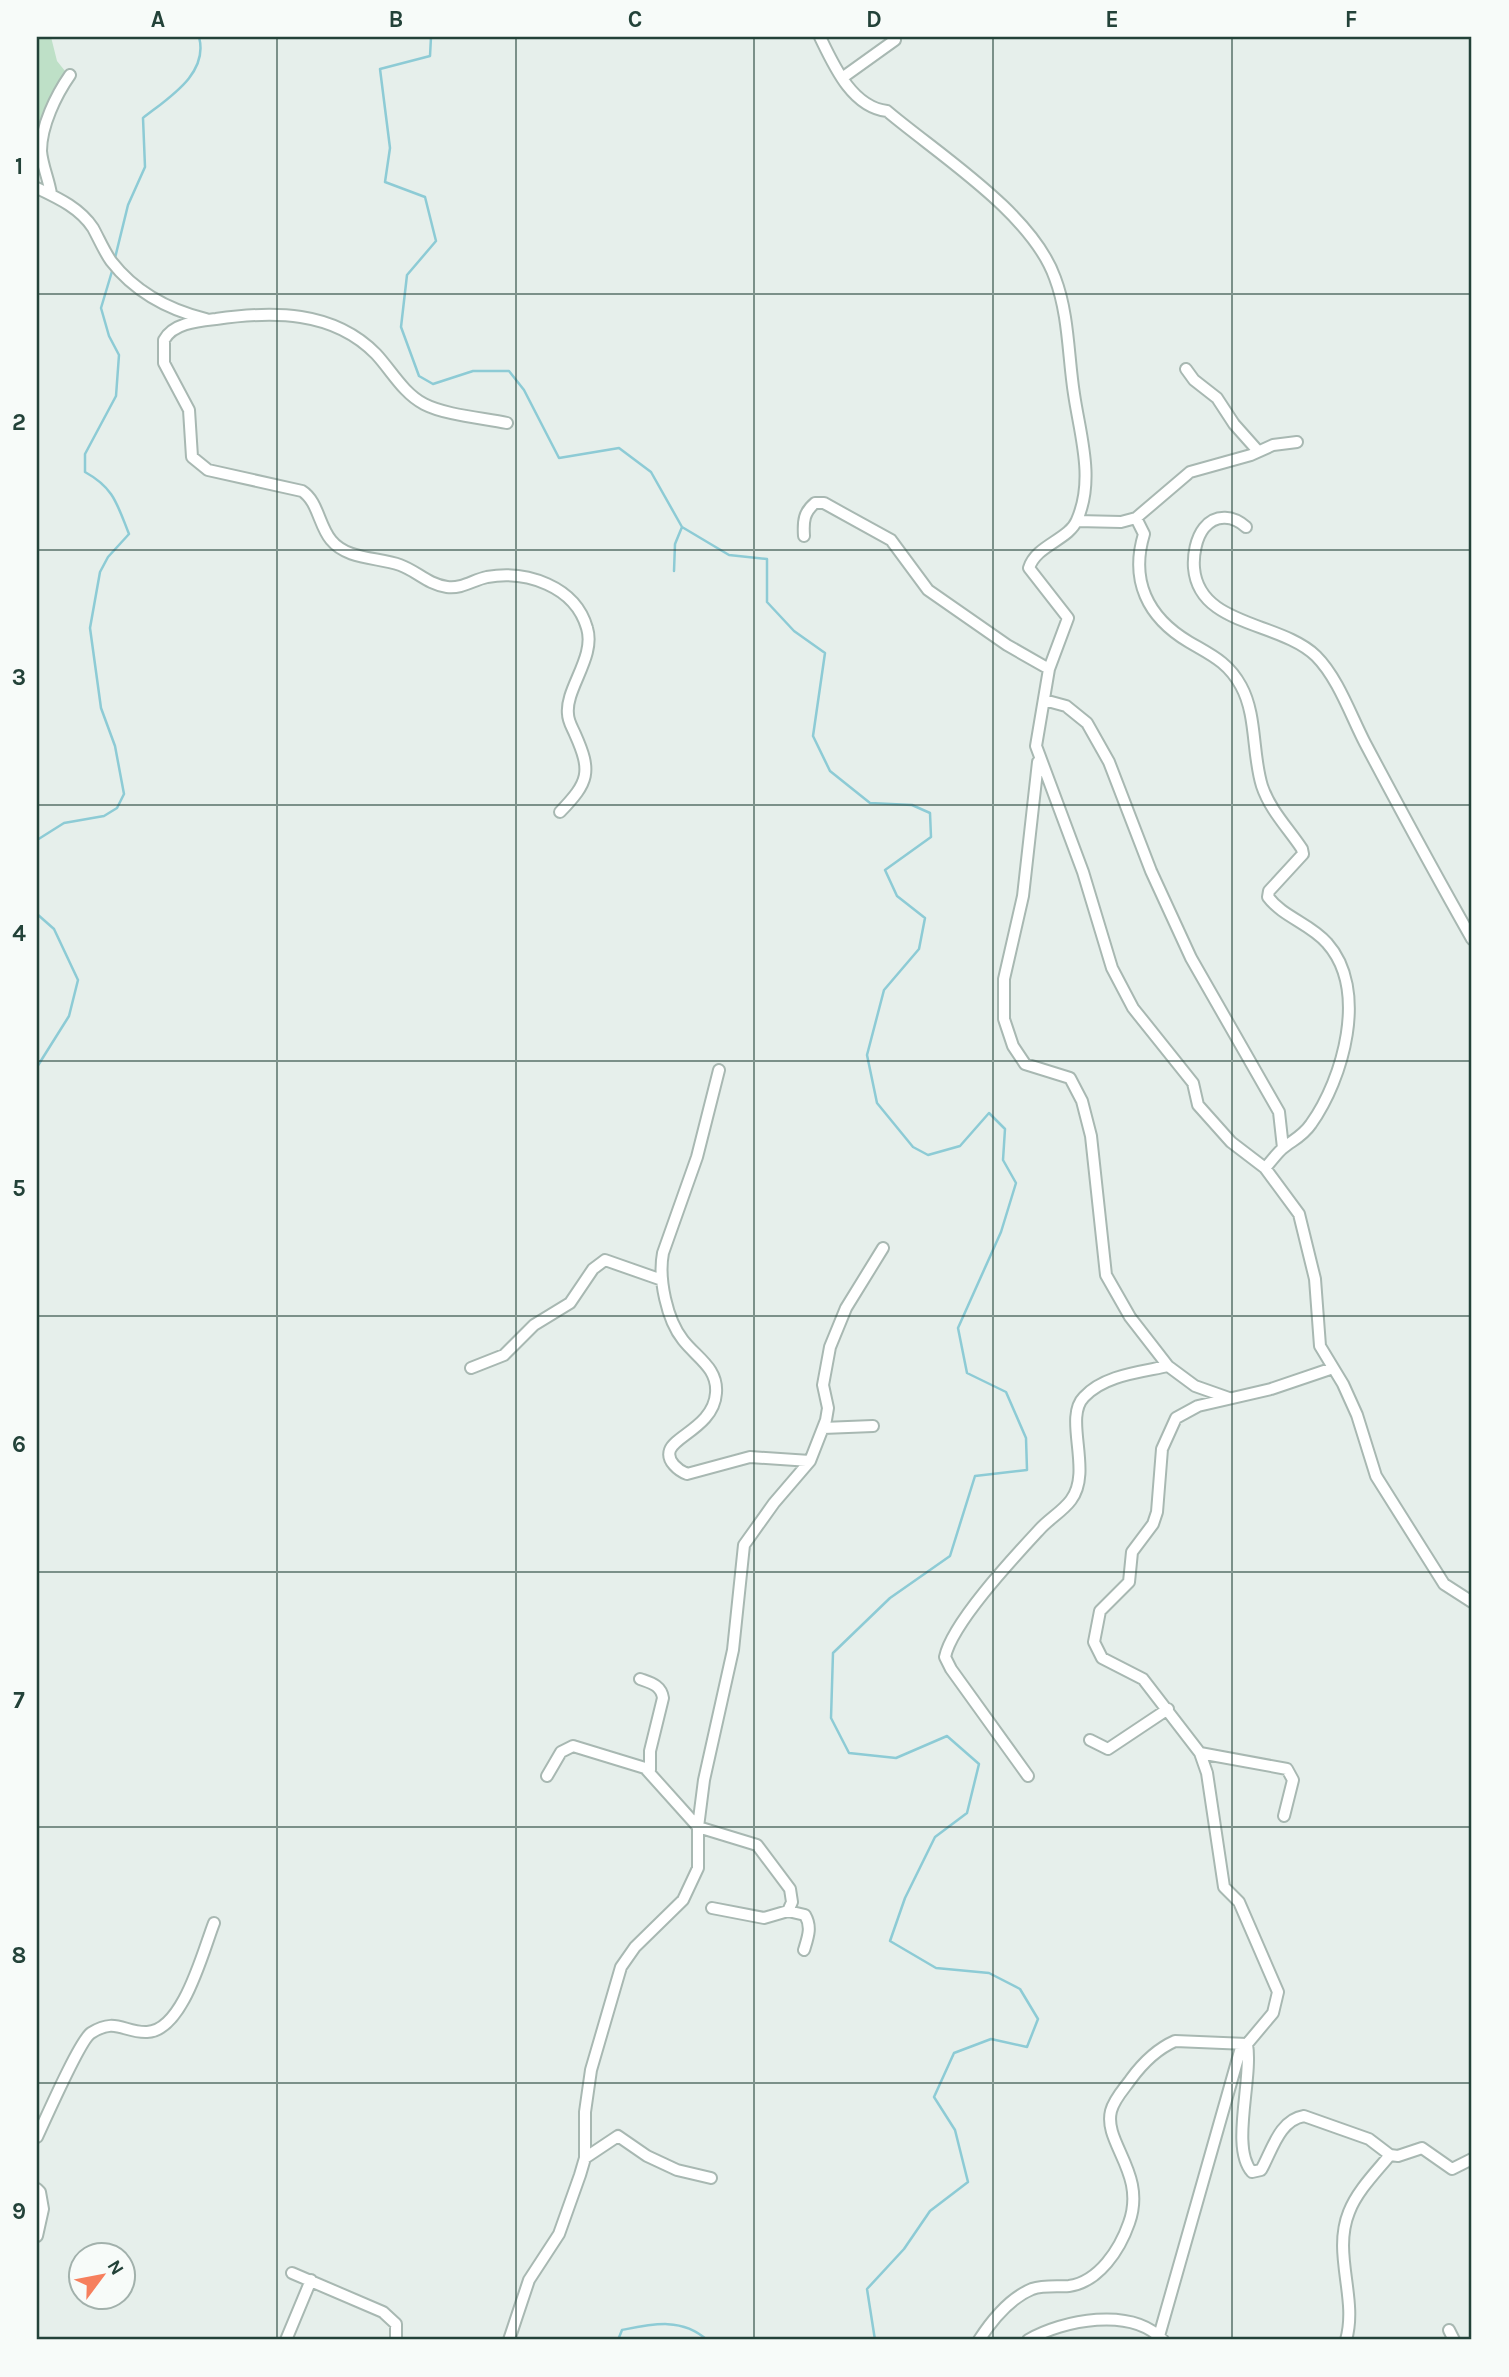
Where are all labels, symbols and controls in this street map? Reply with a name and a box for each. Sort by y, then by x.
text: A [151,6,165,33]
text: B [389,6,403,33]
text: C [628,6,642,33]
text: D [866,6,882,33]
text: E [1105,6,1119,33]
text: F [1345,6,1357,33]
text: 1 [15,153,23,180]
text: 2 [12,409,26,436]
text: 3 [12,664,26,691]
text: 4 [12,920,26,947]
text: 5 [12,1175,26,1202]
text: 6 [12,1431,26,1458]
text: 7 [13,1687,25,1714]
text: 8 [12,1942,26,1969]
text: 9 [12,2198,26,2225]
north arrow [66,2240,136,2310]
text: N [103,2256,129,2279]

